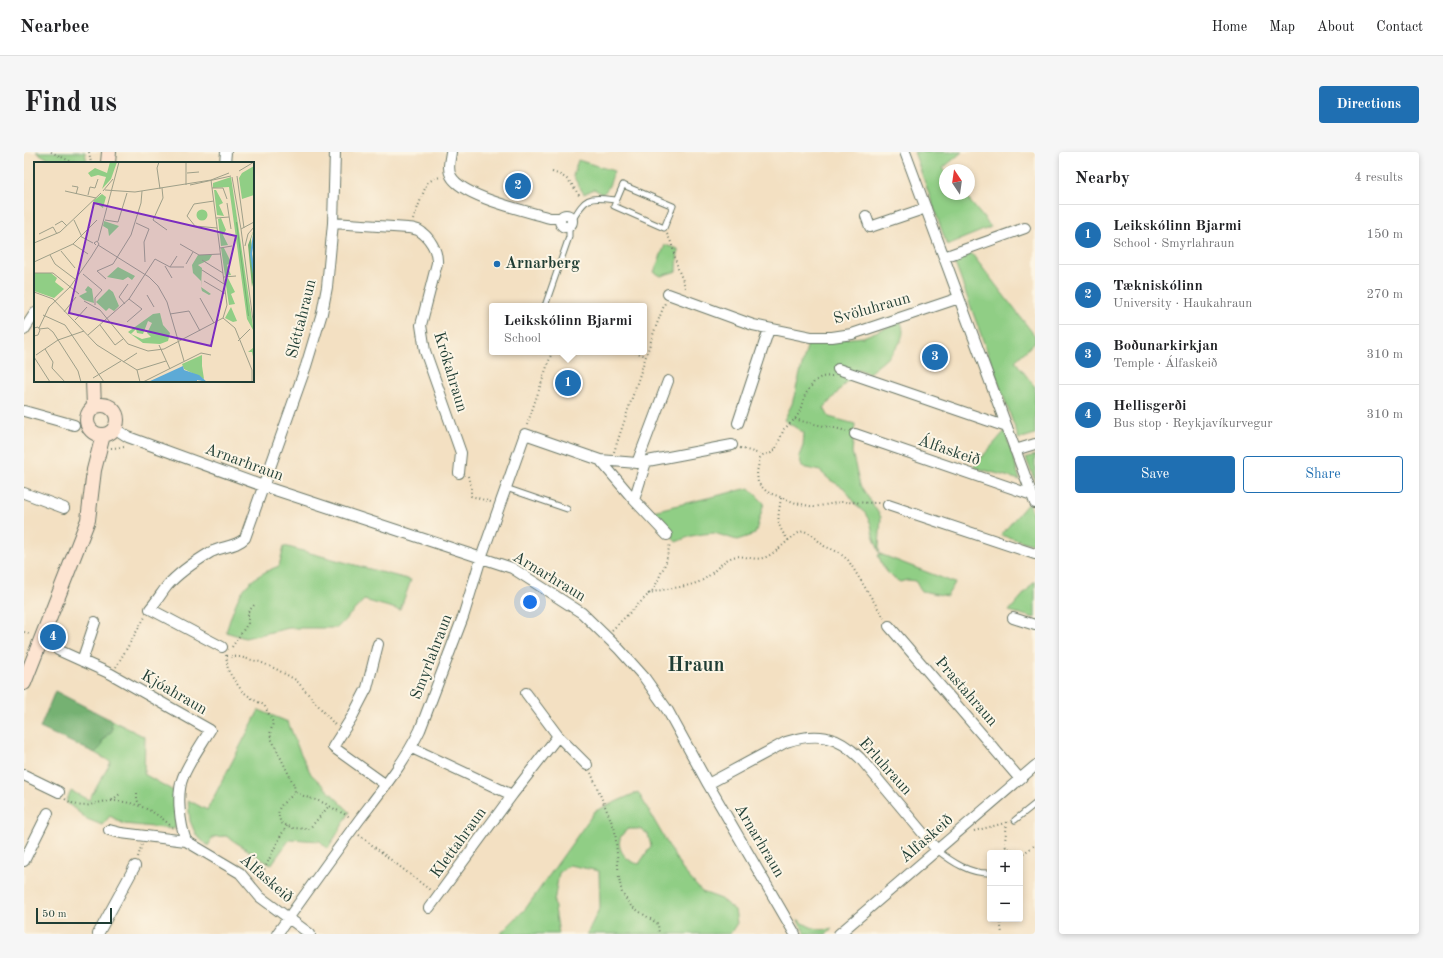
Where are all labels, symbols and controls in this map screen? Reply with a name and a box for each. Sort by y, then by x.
text: Nearbee [20,18,89,37]
text: Home [1212,20,1247,34]
text: Map [1269,20,1295,34]
text: About [1317,20,1354,34]
text: Contact [1376,20,1423,34]
button: Directions [1319,86,1419,123]
text: Find us [24,90,117,118]
inset map [34,162,254,382]
north arrow [939,164,975,200]
text: Nearby [1075,170,1130,187]
pin: 2 [505,171,531,201]
text: 4 results [1354,171,1403,184]
text: Leikskólinn Bjarmi [1113,219,1241,234]
text: 1 [1084,228,1092,241]
text: 150 m [1366,228,1403,241]
text: School · Smyrlahraun [1113,237,1234,250]
place label: Arnarberg [505,256,580,272]
marker: Arnarberg [492,259,502,269]
street label: Sléttahraun [284,277,320,360]
text: Tækniskólinn [1113,279,1203,294]
text: 2 [1084,288,1092,301]
text: 270 m [1366,288,1403,301]
street label: Svöluhraun [832,290,913,328]
text: University · Haukahraun [1113,297,1252,310]
popup [489,303,647,355]
text: Leikskólinn Bjarmi [504,314,632,329]
street label: Krókahraun [430,330,470,414]
text: School [504,332,541,345]
text: Boðunarkirkjan [1113,339,1218,354]
pin: 3 [922,342,948,372]
text: 3 [1084,348,1092,361]
text: 310 m [1366,348,1403,361]
text: Temple · Álfaskeið [1113,357,1217,370]
pin: 1 [555,368,581,398]
text: Hellisgerði [1113,399,1187,414]
text: 4 [1084,408,1092,421]
text: 310 m [1366,408,1403,421]
text: Bus stop · Reykjavíkurvegur [1113,417,1273,430]
street label: Álfaskeið [916,429,983,469]
street label: Arnarhraun [203,441,286,485]
button: Save [1075,456,1235,493]
button: Share [1243,456,1403,493]
street label: Arnarhraun [510,549,589,605]
your location [520,592,540,612]
street label: Smyrlahraun [408,612,456,702]
pin: 4 [40,622,66,652]
street label: Þrastahraun [932,654,1001,730]
district label: Hraun [667,656,725,676]
street label: Kjóahraun [138,668,210,718]
street label: Erluhraun [855,735,915,799]
street label: Arnarhraun [731,802,787,881]
street label: Klettahraun [428,804,490,881]
street label: Álfaskeið [895,809,957,866]
street label: Álfaskeið [236,849,298,906]
map controls [987,850,1023,922]
button: + [987,850,1023,886]
button: − [987,886,1023,922]
scale bar [36,906,112,925]
text: 50 m [42,909,67,920]

